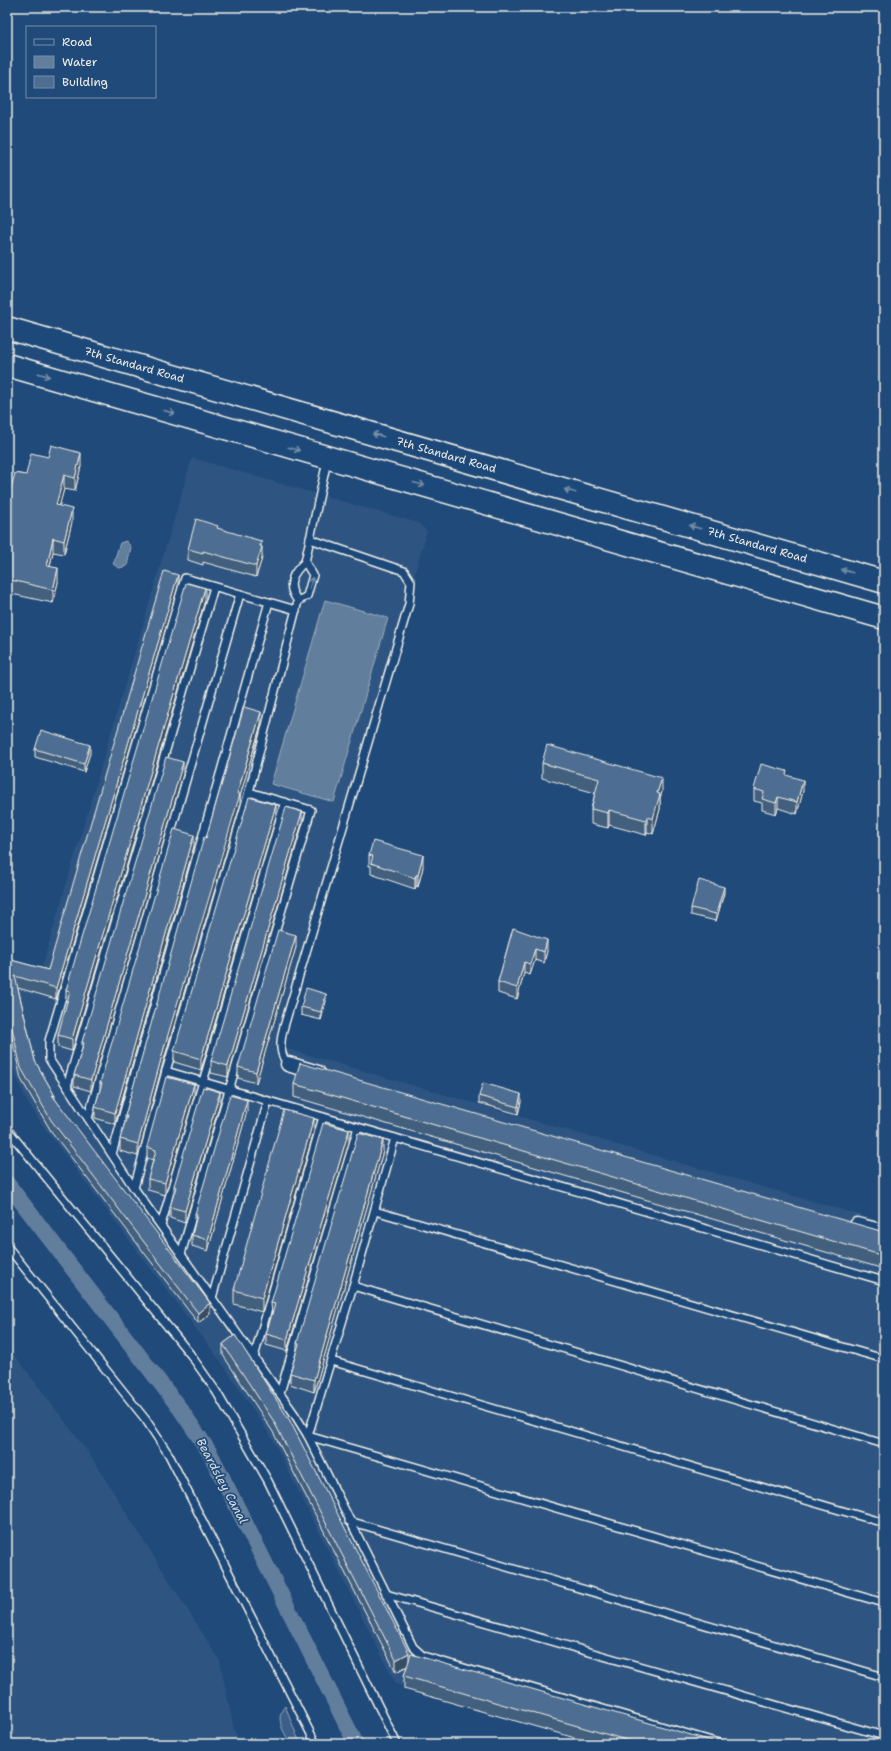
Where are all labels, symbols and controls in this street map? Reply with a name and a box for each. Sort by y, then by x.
legend [26,26,156,98]
text: Road [62,34,93,50]
text: Water [62,54,98,70]
text: Building [62,74,108,90]
street label: 7th Standard Road [82,344,186,387]
one-way arrow [38,372,51,380]
one-way arrow [162,409,175,416]
one-way arrow [372,431,385,438]
street label: 7th Standard Road [394,434,498,477]
one-way arrow [287,446,300,453]
one-way arrow [412,481,425,488]
one-way arrow [564,487,577,494]
one-way arrow [689,523,702,530]
street label: 7th Standard Road [705,524,809,567]
one-way arrow [840,567,853,574]
one-way arrow [307,577,315,590]
water label: Beardsley Canal [193,1435,251,1527]

